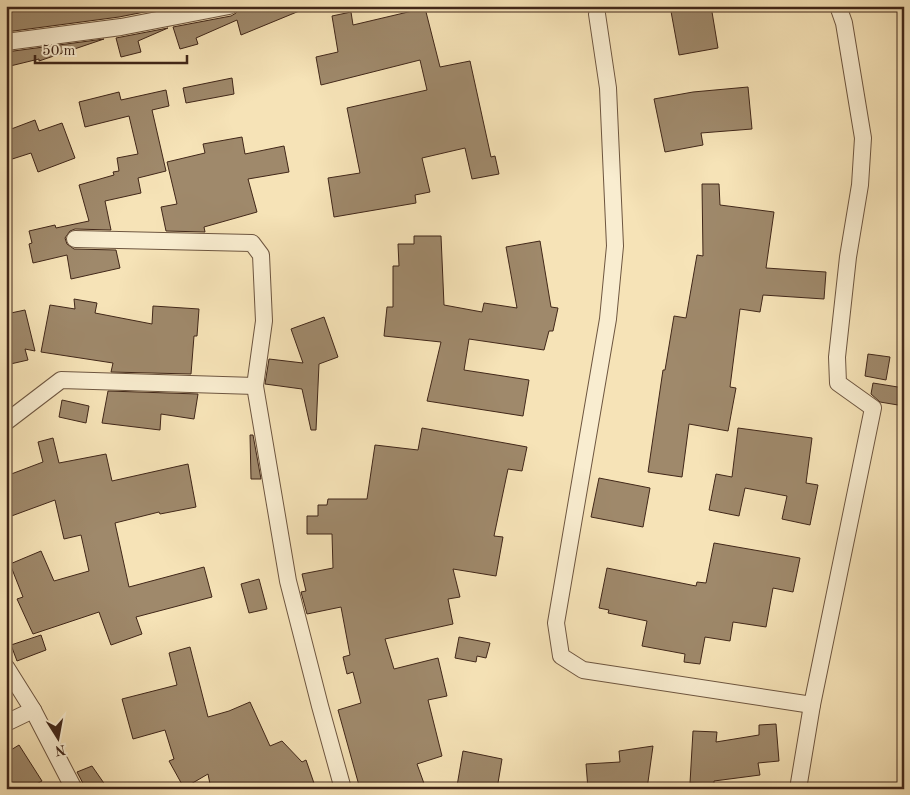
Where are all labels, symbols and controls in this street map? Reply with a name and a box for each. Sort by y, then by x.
scale bar [35,32,188,64]
text: 50 m [42,44,76,59]
north arrow [32,712,82,762]
text: N [53,742,67,758]

